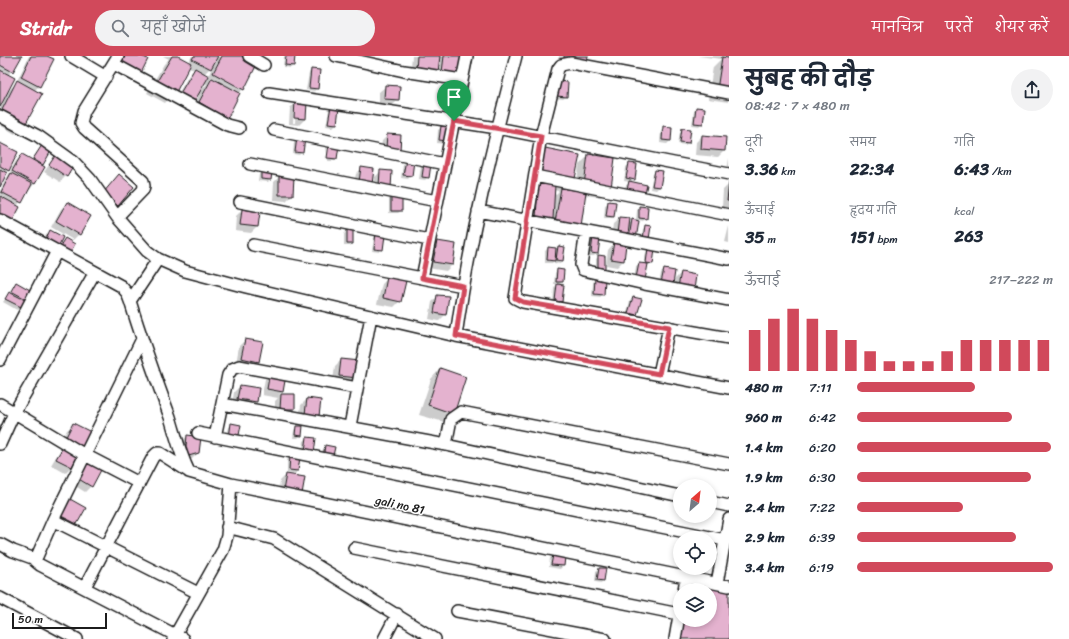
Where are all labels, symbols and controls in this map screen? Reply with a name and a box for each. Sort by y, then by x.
search box [95,10,375,46]
text: Stridr [20,12,71,45]
text: यहाँ खोजें [141,14,206,40]
text: मानचित्र [872,15,923,40]
text: परतें [945,15,972,40]
text: शेयर करें [994,15,1049,40]
icon: search [109,17,131,39]
text: सुबह की दौड़ [745,59,873,98]
button: share [1011,69,1053,111]
pin [437,80,471,121]
icon: arrive [443,86,465,108]
text: 08:42 · 7 × 480 m [745,94,850,117]
text: दूरी [745,133,762,152]
text: समय [850,133,876,152]
text: गति [954,133,974,152]
text: 3.36 [745,154,778,184]
text: 22:34 [850,154,894,184]
text: 6:43 [954,154,989,184]
text: km [778,162,796,181]
text: /km [989,162,1012,181]
text: ऊँचाई [745,201,775,220]
text: हृदय गति [850,201,896,220]
text: kcal [954,202,974,221]
text: 263 [954,221,983,251]
text: 35 [745,222,765,252]
text: 151 [850,222,875,252]
text: m [765,230,776,249]
text: bpm [875,230,898,249]
text: 217–222 m [989,268,1053,291]
text: ऊँचाई [745,269,780,292]
text: 480 m [745,376,783,399]
text: 7:11 [809,376,832,399]
text: 960 m [745,406,782,429]
text: 6:42 [809,406,836,429]
text: 1.4 km [745,436,783,459]
text: 6:20 [809,436,836,459]
text: 1.9 km [745,466,783,489]
text: 6:30 [809,466,836,489]
north arrow [673,479,717,523]
map controls [673,479,717,627]
street label: gali no 81 [372,489,427,521]
text: 2.4 km [745,496,785,519]
text: 7:22 [809,496,835,519]
text: 2.9 km [745,526,785,549]
text: 6:39 [809,526,835,549]
button: locate [673,531,717,575]
text: 3.4 km [745,556,784,579]
text: 6:19 [809,556,834,579]
button: layers [673,583,717,627]
text: 50 m [18,610,43,629]
scale bar [12,611,107,630]

